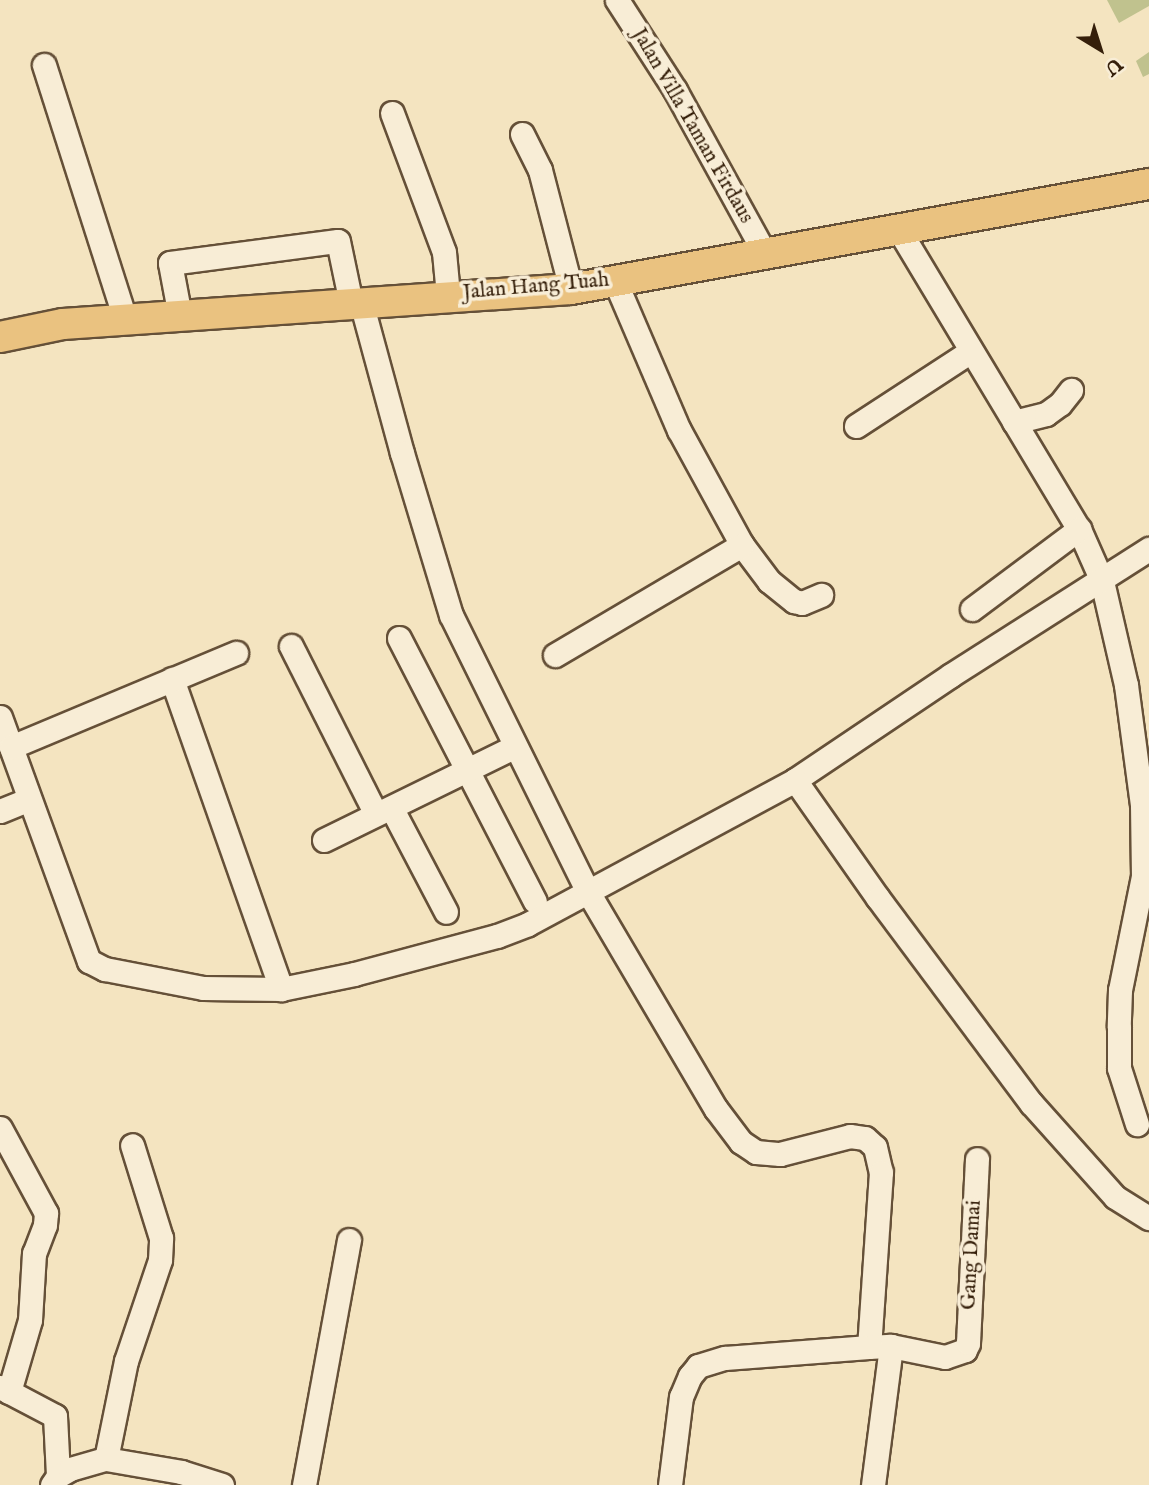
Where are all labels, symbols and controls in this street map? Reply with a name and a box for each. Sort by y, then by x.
north arrow [1065,14,1135,84]
street label: Jalan Villa Taman Firdaus [626,24,758,228]
text: U [1099,51,1127,80]
street label: Jalan Hang Tuah [462,268,610,306]
street label: Gang Damai [957,1200,987,1310]

